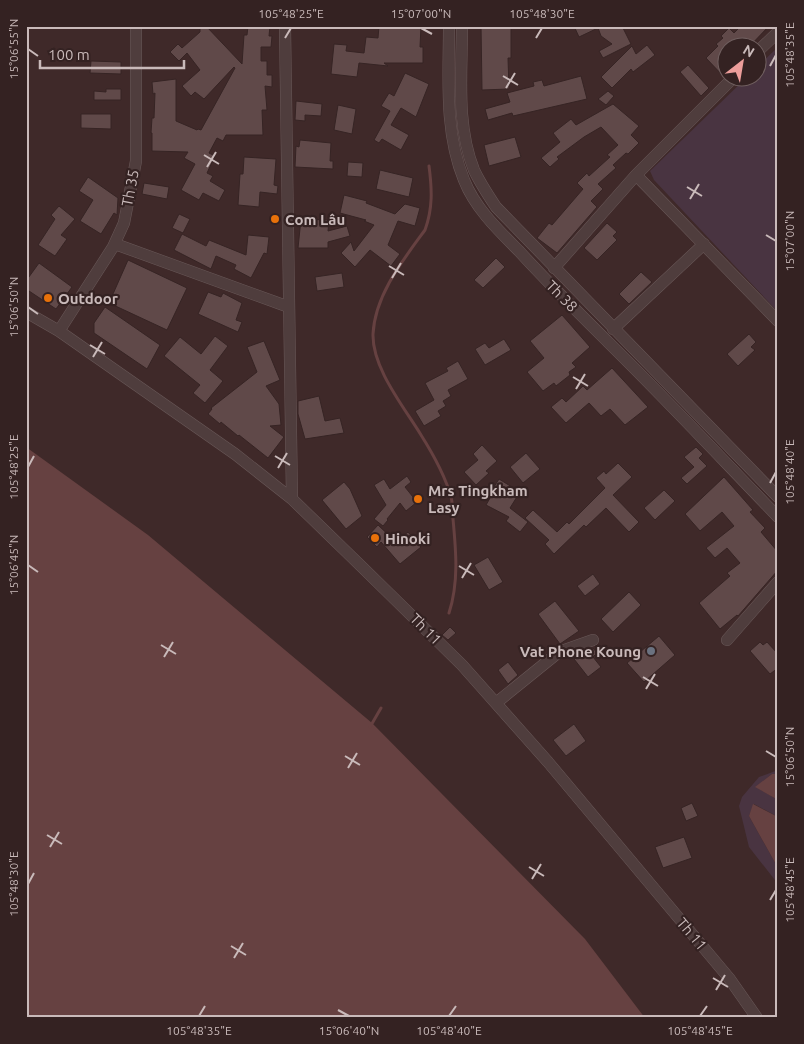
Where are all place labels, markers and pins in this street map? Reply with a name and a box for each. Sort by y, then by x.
place label: Com Lâu [285,211,345,228]
marker: Com Lâu [269,213,281,225]
place label: Outdoor [58,290,119,307]
marker: Outdoor [42,292,54,304]
place label: Mrs Tingkham Lasy [428,482,528,516]
marker: Mrs Tingkham Lasy [412,493,424,505]
place label: Hinoki [385,530,430,547]
marker: Hinoki [369,532,381,544]
place label: Vat Phone Koung [520,643,641,660]
marker: Vat Phone Koung [645,645,657,657]

